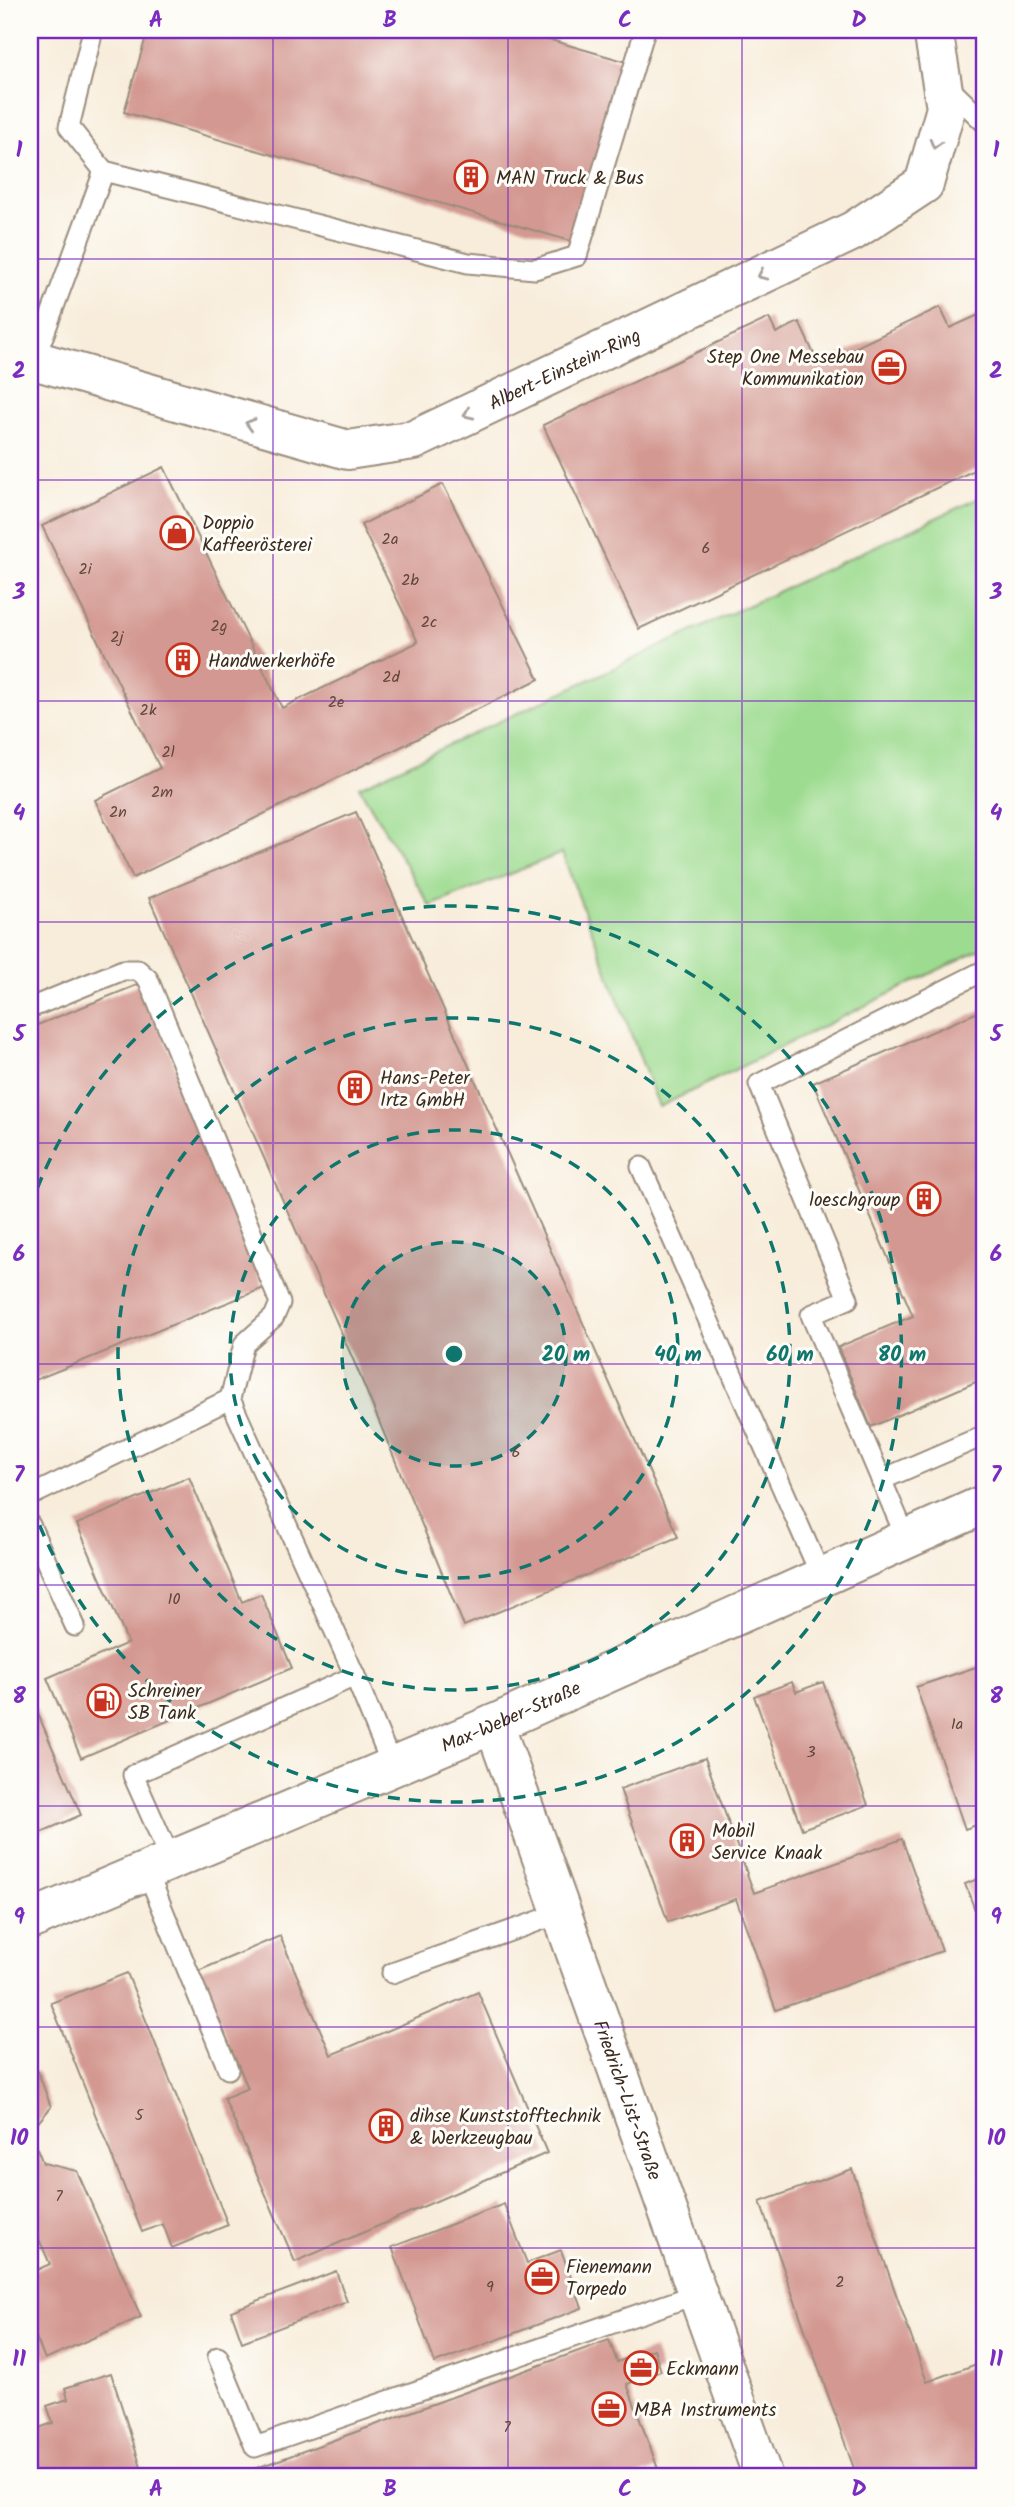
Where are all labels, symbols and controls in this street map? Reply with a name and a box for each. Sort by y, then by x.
text: A [149,3,163,39]
text: B [383,3,397,39]
text: C [618,3,632,39]
text: D [851,3,867,39]
text: 1 [16,133,23,169]
text: 1 [993,133,1000,169]
one-way arrow [929,138,944,150]
building icon: MAN Truck & Bus [452,158,490,196]
place label: MAN Truck & Bus [496,164,644,194]
one-way arrow [756,266,769,280]
street label: Albert-Einstein-Ring [484,321,646,419]
place label: Step One Messebau Kommunikation [707,343,864,395]
office icon: Step One Messebau Kommunikation [870,348,908,386]
text: 2 [12,354,26,390]
text: 2 [989,354,1003,390]
one-way arrow [463,406,475,420]
one-way arrow [244,417,256,432]
place label: Doppio Kaffeerösterei [202,509,313,561]
shop icon: Doppio Kaffeerösterei [158,514,196,552]
house number: 2a [382,527,398,552]
house number: 6 [702,536,710,561]
house number: 2i [78,557,93,582]
house number: 2b [401,568,419,593]
text: 3 [12,575,26,611]
text: 3 [989,575,1003,611]
house number: 2c [421,610,437,635]
house number: 2g [211,614,227,639]
house number: 2j [110,625,125,650]
building icon: Handwerkerhöfe [164,641,202,679]
place label: Handwerkerhöfe [208,647,336,677]
house number: 2d [382,665,401,690]
house number: 2e [328,690,344,715]
house number: 2k [140,698,157,723]
house number: 2l [161,740,175,765]
house number: 2m [151,780,173,805]
text: 4 [13,796,26,832]
text: 4 [990,796,1003,832]
house number: 2n [109,800,127,825]
text: 5 [12,1017,27,1053]
text: 5 [989,1017,1004,1053]
place label: Hans-Peter Irtz GmbH [380,1064,471,1116]
building icon: Hans-Peter Irtz GmbH [336,1069,374,1107]
building icon: loeschgroup [905,1180,943,1218]
place label: loeschgroup [809,1186,900,1216]
text: 6 [13,1237,25,1273]
text: 6 [990,1237,1002,1273]
text: 20 m [542,1339,590,1372]
text: 40 m [654,1339,702,1372]
text: 60 m [766,1339,814,1372]
text: 80 m [878,1339,926,1372]
centre of rings [442,1342,466,1366]
house number: 6 [512,1440,520,1465]
text: 7 [14,1458,26,1494]
text: 7 [991,1458,1003,1494]
house number: 10 [167,1587,181,1612]
street label: Max-Weber-Straße [437,1674,587,1762]
place label: Schreiner SB Tank [128,1677,203,1729]
text: 8 [12,1679,26,1715]
text: 8 [989,1679,1003,1715]
fuel station icon: Schreiner SB Tank [85,1682,123,1720]
house number: 1a [951,1712,963,1737]
house number: 3 [806,1740,816,1765]
place label: Mobil Service Knaak [712,1817,822,1869]
building icon: Mobil Service Knaak [668,1822,706,1860]
text: 9 [13,1900,25,1936]
text: 9 [990,1900,1002,1936]
street label: Friedrich-List-Straße [584,2016,669,2185]
place label: dihse Kunststofftechnik & Werkzeugbau [410,2102,601,2154]
house number: 5 [135,2103,145,2128]
building icon: dihse Kunststofftechnik & Werkzeugbau [367,2107,405,2145]
text: 10 [10,2121,29,2157]
text: 10 [987,2121,1006,2157]
house number: 7 [55,2184,63,2209]
place label: Fienemann Torpedo [566,2253,652,2305]
office icon: Fienemann Torpedo [523,2258,561,2296]
house number: 2 [835,2270,845,2295]
house number: 9 [486,2275,494,2300]
text: 11 [12,2342,26,2378]
text: 11 [989,2342,1003,2378]
office icon: Eckmann [622,2349,660,2387]
place label: Eckmann [666,2355,739,2385]
office icon: MBA Instruments [590,2390,628,2428]
place label: MBA Instruments [634,2396,776,2426]
house number: 7 [503,2415,511,2440]
text: A [149,2472,163,2507]
text: B [383,2472,397,2507]
text: C [618,2472,632,2507]
text: D [851,2472,867,2507]

